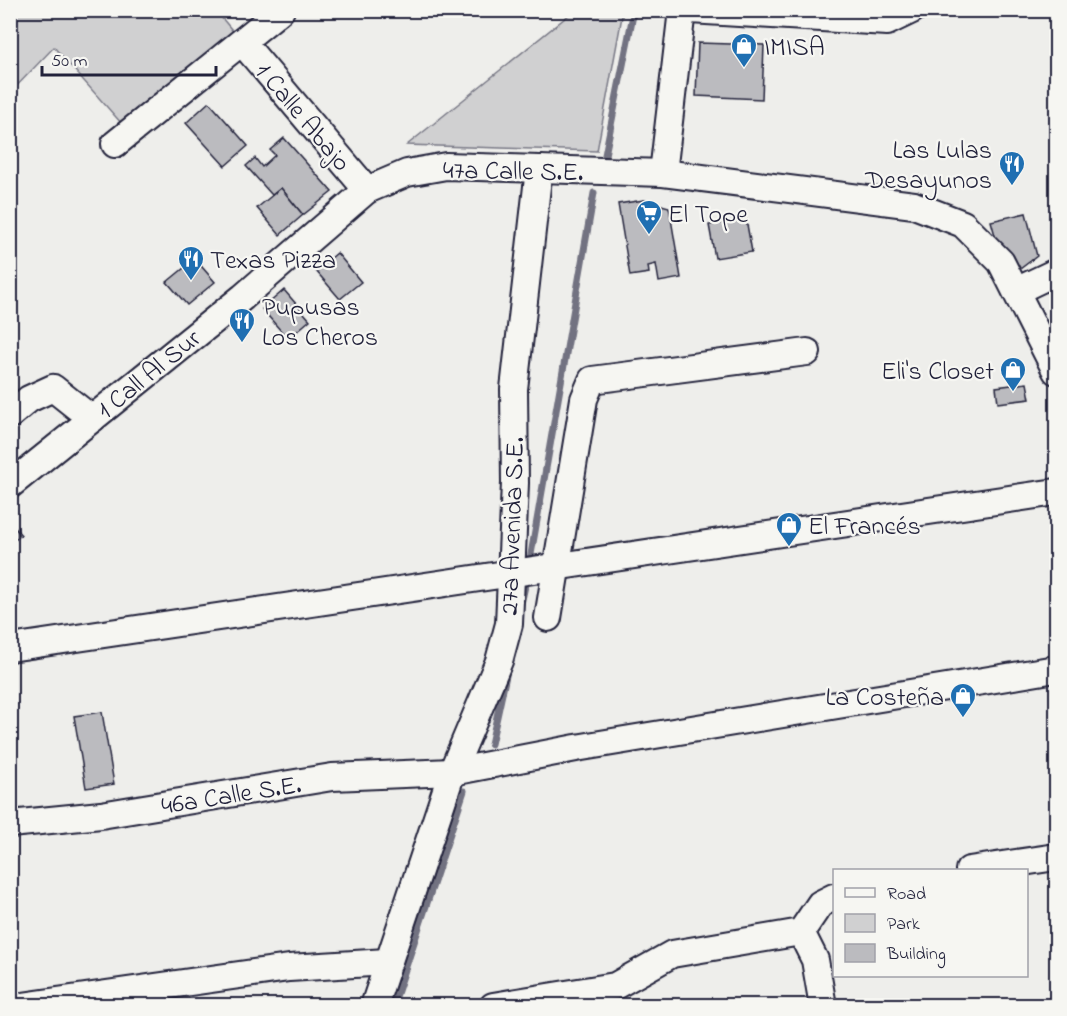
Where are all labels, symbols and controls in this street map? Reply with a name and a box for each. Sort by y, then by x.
place label: IMISA [764,30,825,68]
shop icon: IMISA [729,31,759,69]
scale bar [42,39,216,77]
text: 50 m [51,49,88,75]
street label: 1 Calle Abajo [245,55,359,181]
place label: Las Lulas Desayunos [864,133,992,201]
restaurant icon: Las Lulas Desayunos [997,149,1027,187]
street label: 47a Calle S.E. [443,153,583,193]
place label: El Tope [668,197,748,235]
supermarket icon: El Tope [634,198,664,236]
place label: Texas Pizza [210,243,336,281]
restaurant icon: Texas Pizza [176,244,206,282]
place label: Pupusas Los Cheros [262,290,378,358]
restaurant icon: Pupusas Los Cheros [227,306,257,344]
street label: 1 Call Al Sur [89,321,211,429]
place label: Eli's Closet [881,354,994,392]
shop icon: Eli's Closet [998,355,1028,393]
street label: 27a Avenida S.E. [492,436,536,616]
place label: El Francés [808,509,921,547]
shop icon: El Francés [774,510,804,548]
place label: La Costeña [826,680,944,718]
shop icon: La Costeña [948,681,978,719]
street label: 46a Calle S.E. [159,767,304,827]
legend [833,869,1028,977]
text: Road [887,882,926,908]
text: Park [887,912,920,938]
text: Building [886,942,946,969]

